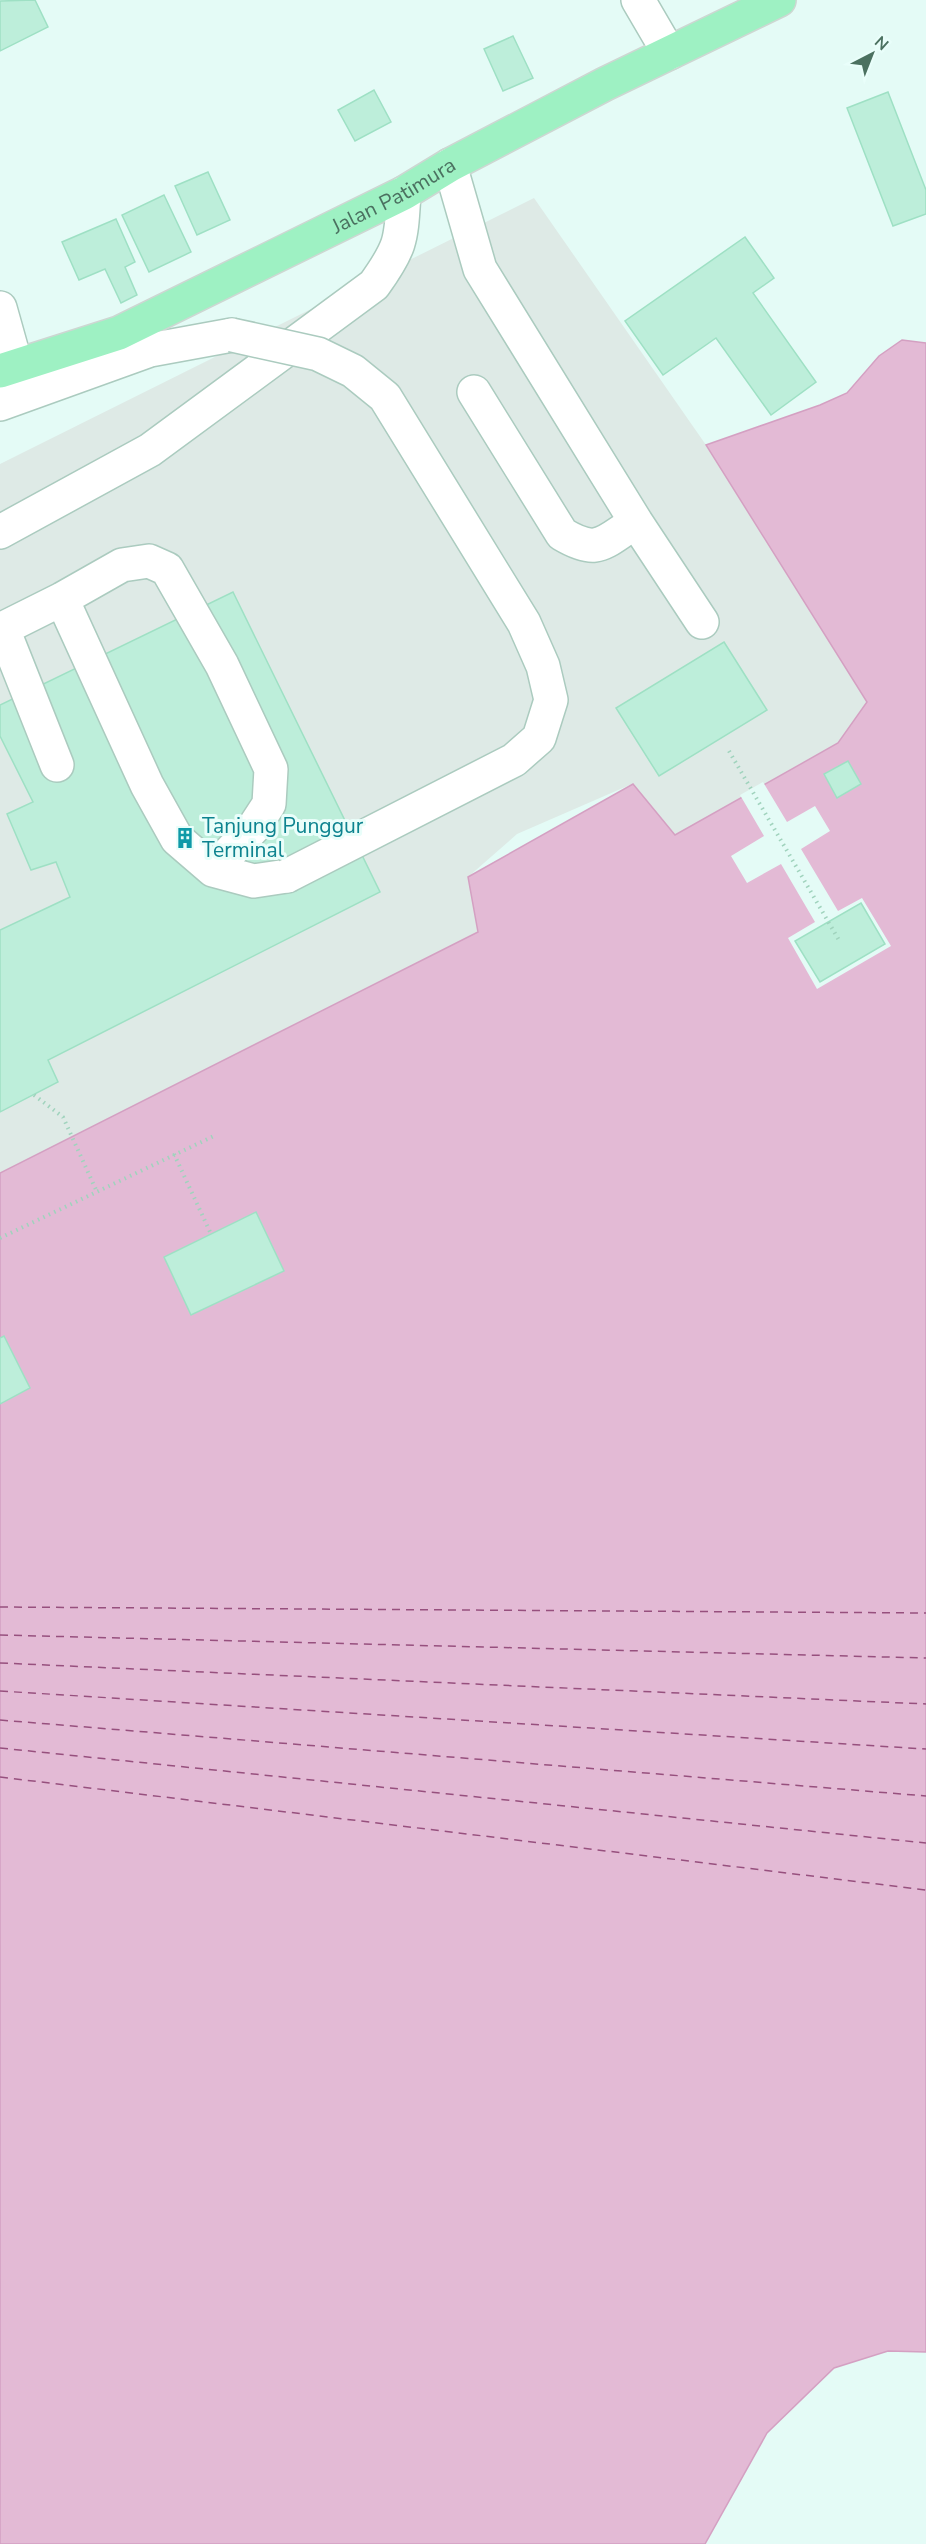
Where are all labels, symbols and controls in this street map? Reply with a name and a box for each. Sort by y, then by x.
north arrow [842,24,902,84]
text: N [870,31,893,56]
street label: Jalan Patimura [326,151,461,241]
place label: Tanjung Punggur Terminal [202,812,364,864]
building icon: Tanjung Punggur Terminal [173,826,197,850]

